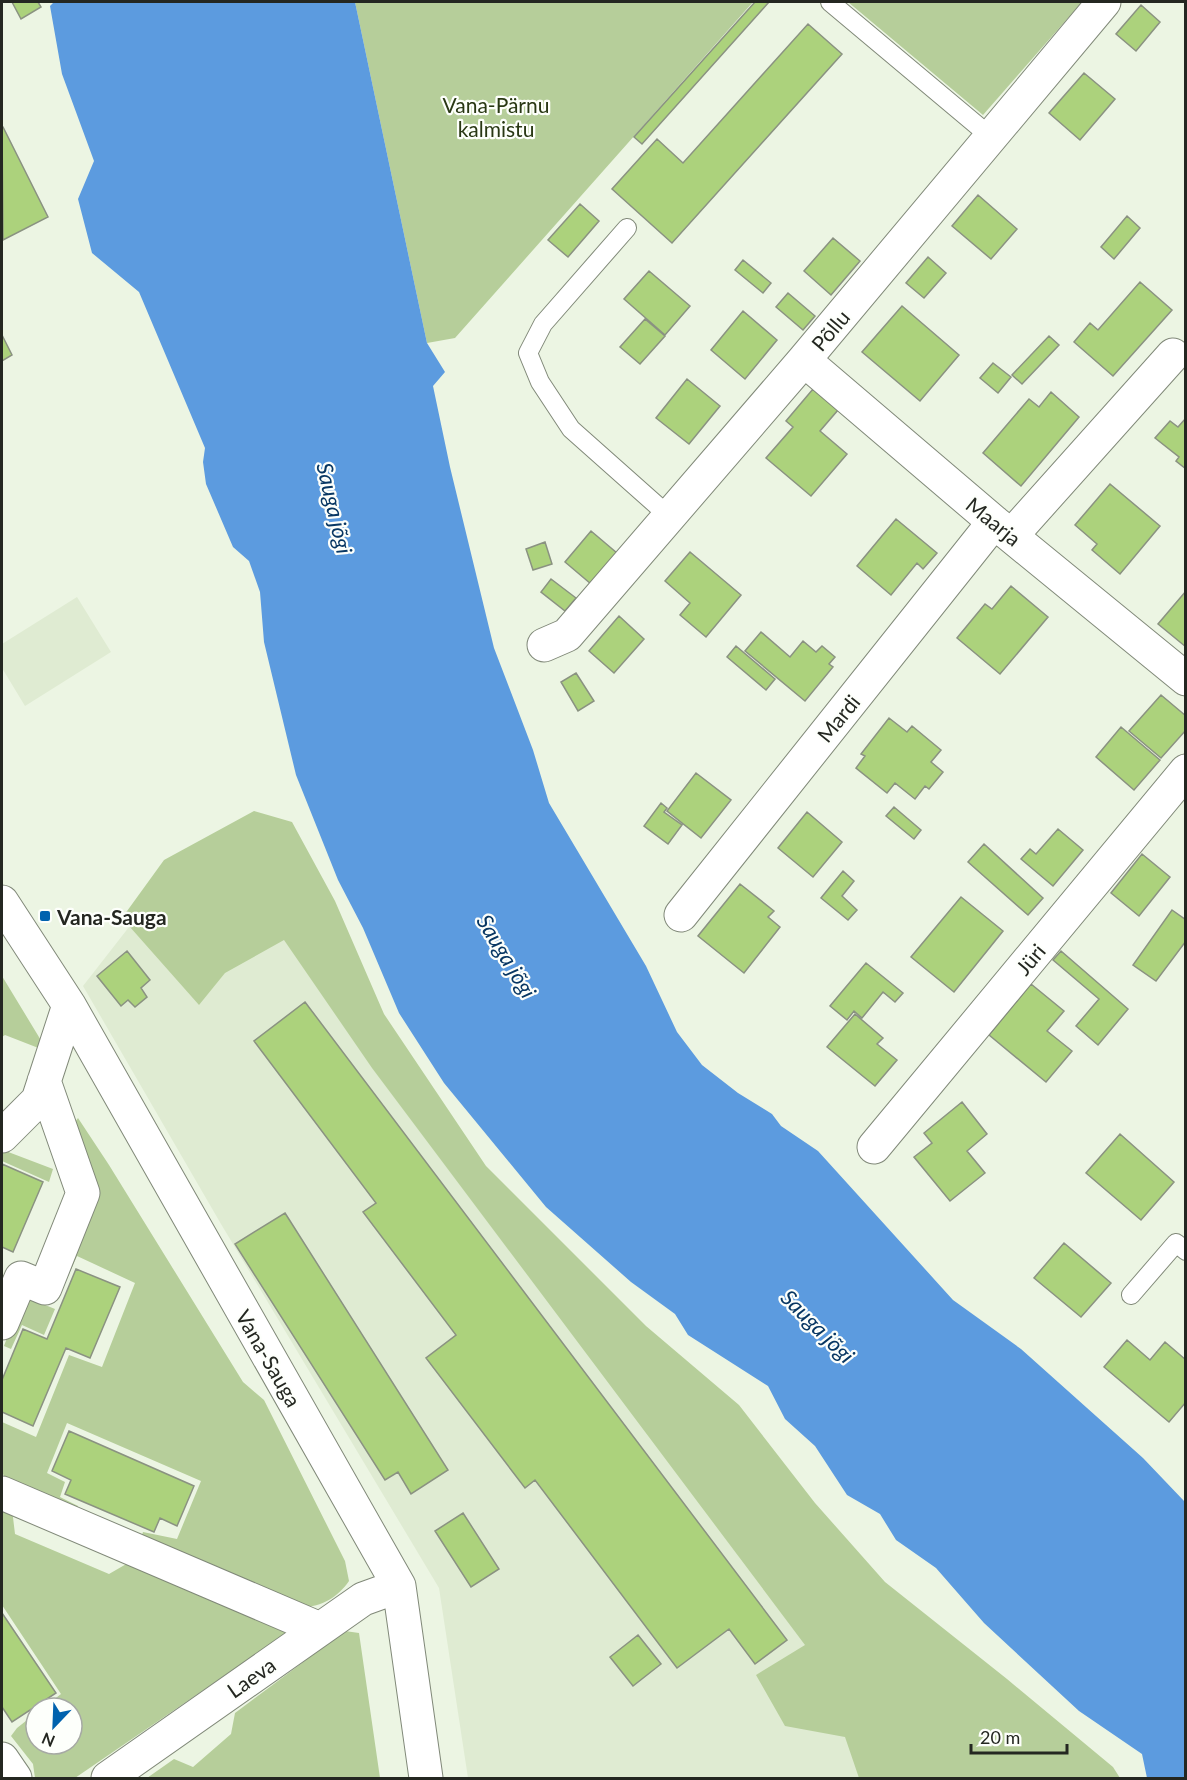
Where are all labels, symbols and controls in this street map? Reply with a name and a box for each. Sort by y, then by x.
park label: Vana-Pärnu kalmistu [443,92,549,141]
street label: Põllu [806,305,854,355]
water label: Sauga jõgi [311,460,359,556]
street label: Maarja [962,491,1026,551]
street label: Mardi [811,689,865,747]
place label: Vana-Sauga [56,904,167,929]
marker: Vana-Sauga [38,909,52,923]
water label: Sauga jõgi [472,909,542,1003]
street label: Jüri [1010,938,1050,980]
water label: Sauga jõgi [776,1284,860,1368]
street label: Vana-Sauga [231,1305,307,1411]
street label: Laeva [222,1652,280,1702]
north arrow [24,1696,84,1756]
scale bar [971,1717,1067,1755]
text: 20 m [980,1726,1020,1748]
text: N [39,1729,57,1751]

